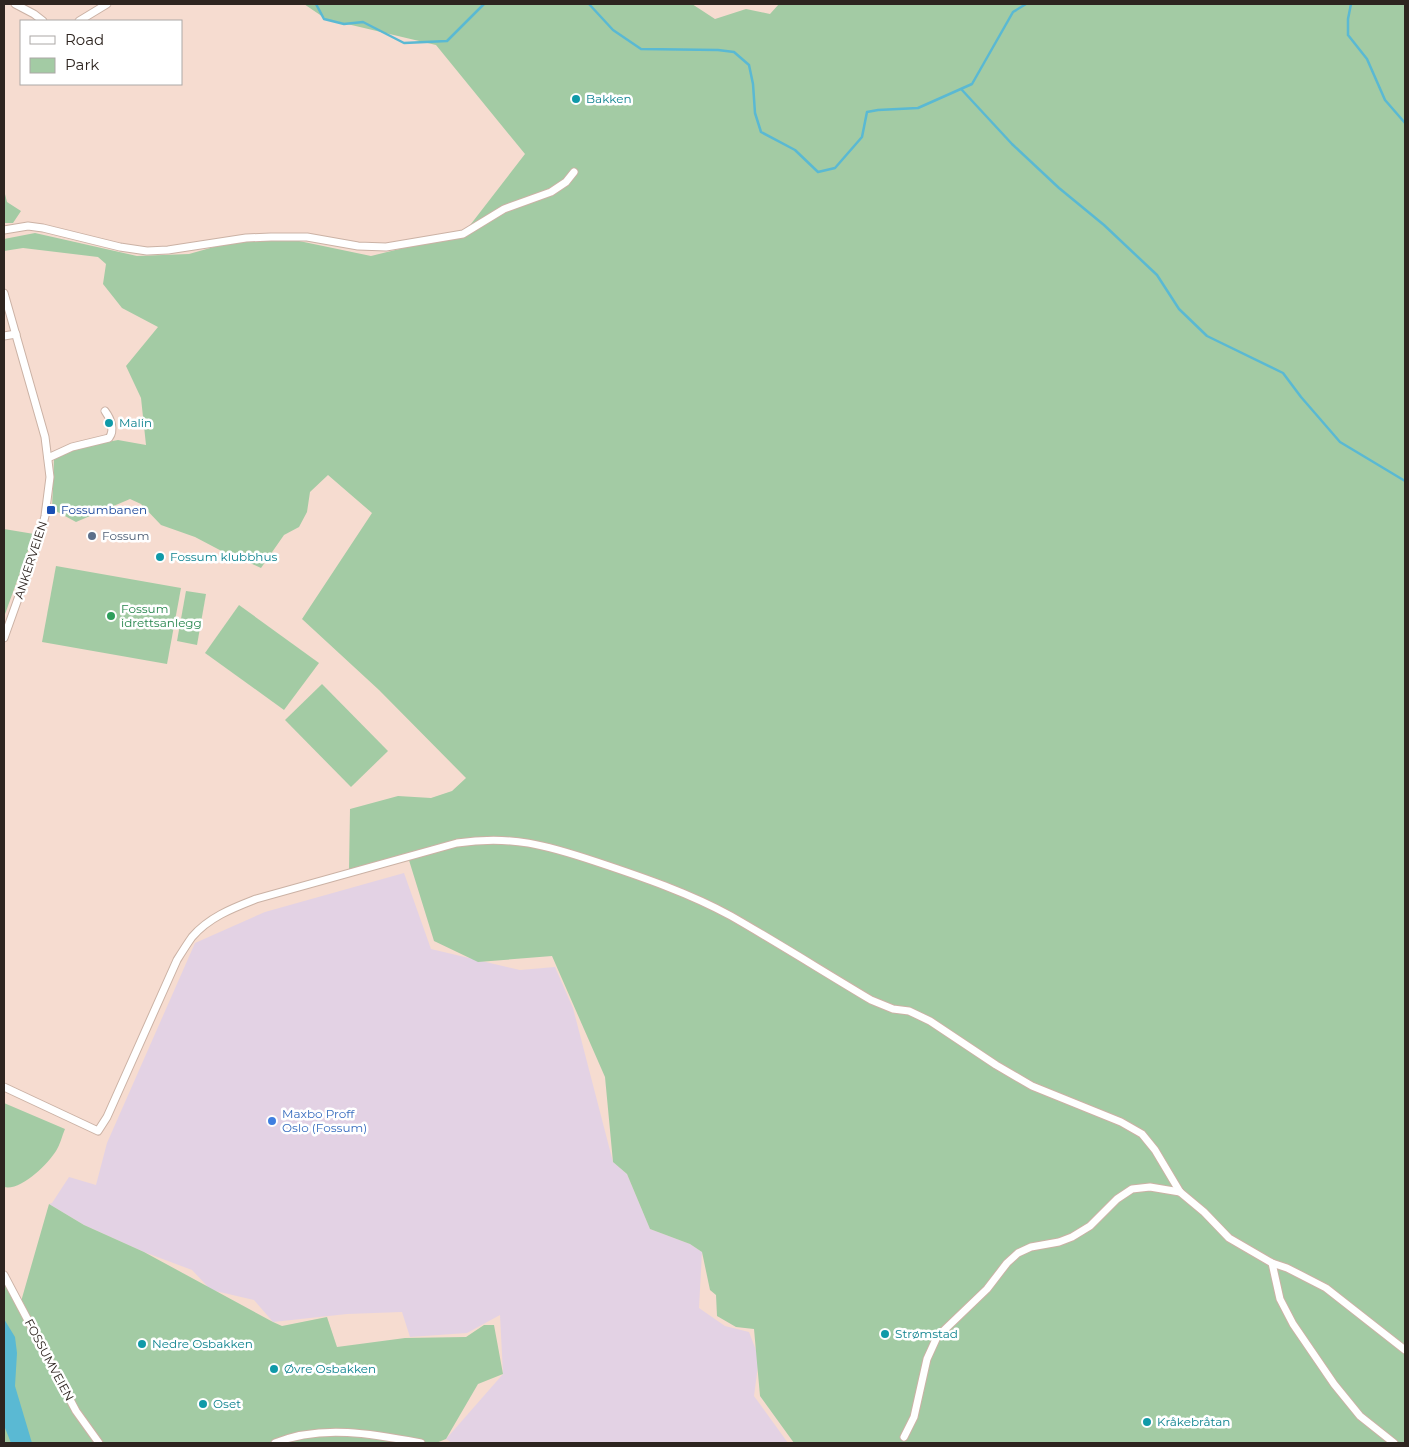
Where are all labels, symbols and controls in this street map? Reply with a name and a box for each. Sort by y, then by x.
legend [20,20,182,85]
text: Road [65,30,104,49]
text: Park [65,55,99,74]
place label: Bakken [586,91,632,106]
marker: Bakken [570,93,582,105]
place label: Malin [119,415,152,430]
marker: Malin [103,417,115,429]
place label: Fossumbanen [61,502,147,517]
marker: Fossumbanen [45,504,57,516]
street label: ANKERVEIEN [11,519,50,601]
place label: Fossum [102,528,149,543]
marker: Fossum [86,530,98,542]
place label: Fossum klubbhus [170,549,277,564]
marker: Fossum klubbhus [154,551,166,563]
place label: Fossum idrettsanlegg [121,601,202,630]
marker: Fossum idrettsanlegg [105,610,117,622]
place label: Maxbo Proff Oslo (Fossum) [282,1106,367,1135]
marker: Maxbo Proff Oslo (Fossum) [266,1115,278,1127]
street label: FOSSUMVEIEN [22,1316,77,1403]
place label: Strømstad [895,1326,958,1341]
marker: Strømstad [879,1328,891,1340]
place label: Nedre Osbakken [152,1336,253,1351]
marker: Nedre Osbakken [136,1338,148,1350]
place label: Øvre Osbakken [284,1361,376,1376]
marker: Øvre Osbakken [268,1363,280,1375]
place label: Oset [213,1396,241,1411]
marker: Oset [197,1398,209,1410]
place label: Kråkebråtan [1157,1414,1230,1429]
marker: Kråkebråtan [1141,1416,1153,1428]

